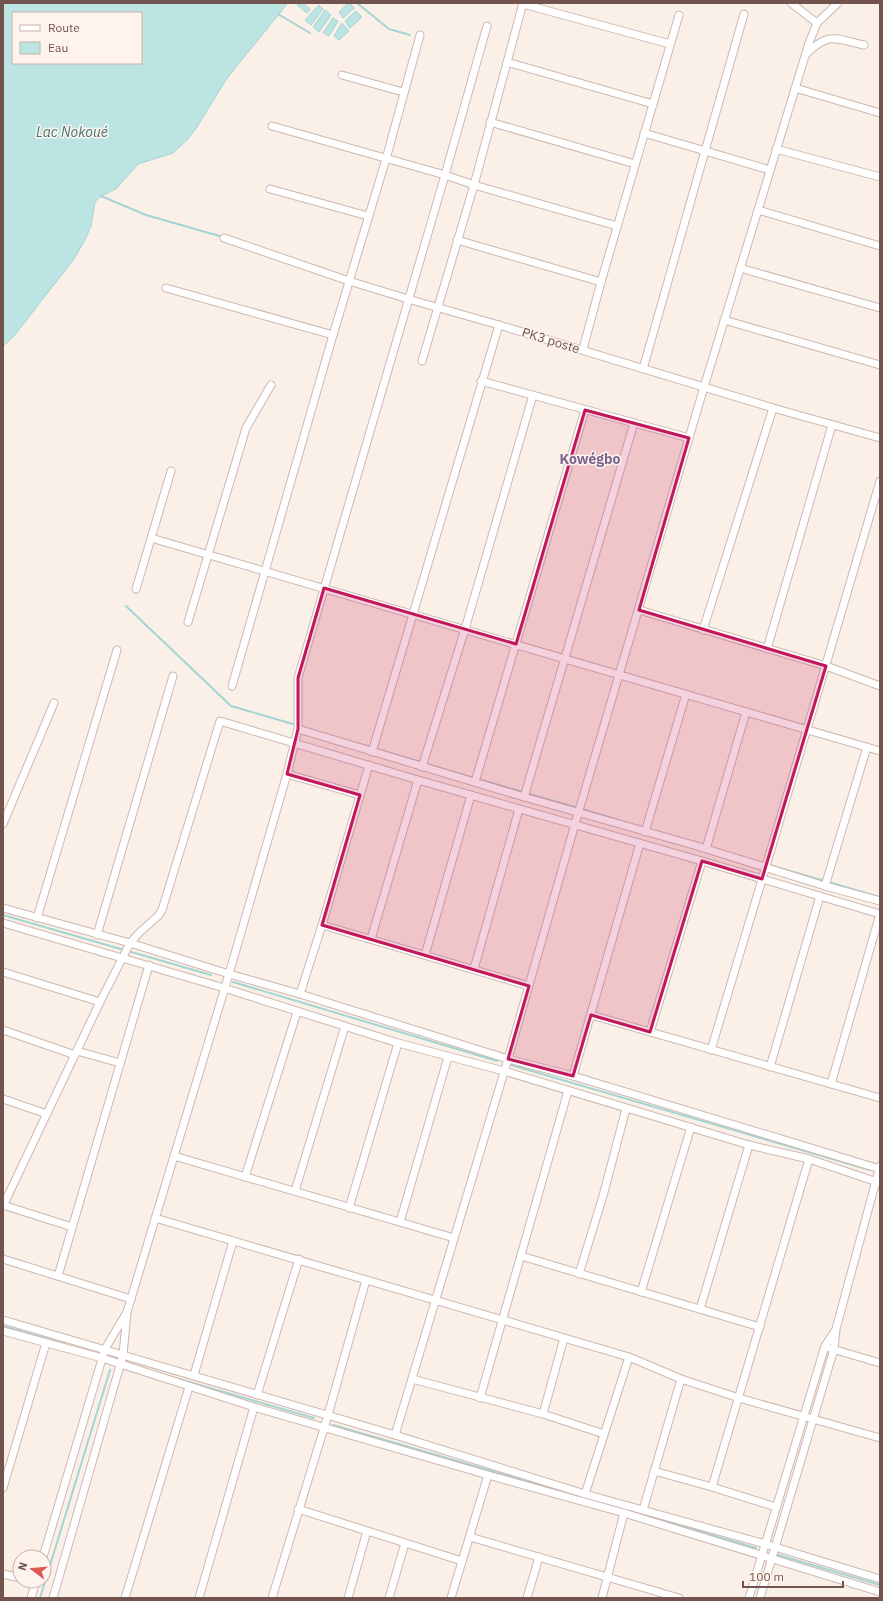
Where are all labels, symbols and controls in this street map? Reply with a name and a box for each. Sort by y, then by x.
legend [12,12,142,64]
text: Route [48,20,80,35]
text: Eau [48,40,68,55]
water label: Lac Nokoué [36,123,108,141]
street label: PK3 poste [520,324,582,357]
district label: Kowégbo [560,450,620,468]
north arrow [12,1549,52,1589]
text: N [15,1560,30,1572]
scale bar [743,1563,843,1589]
text: 100 m [749,1569,784,1584]

